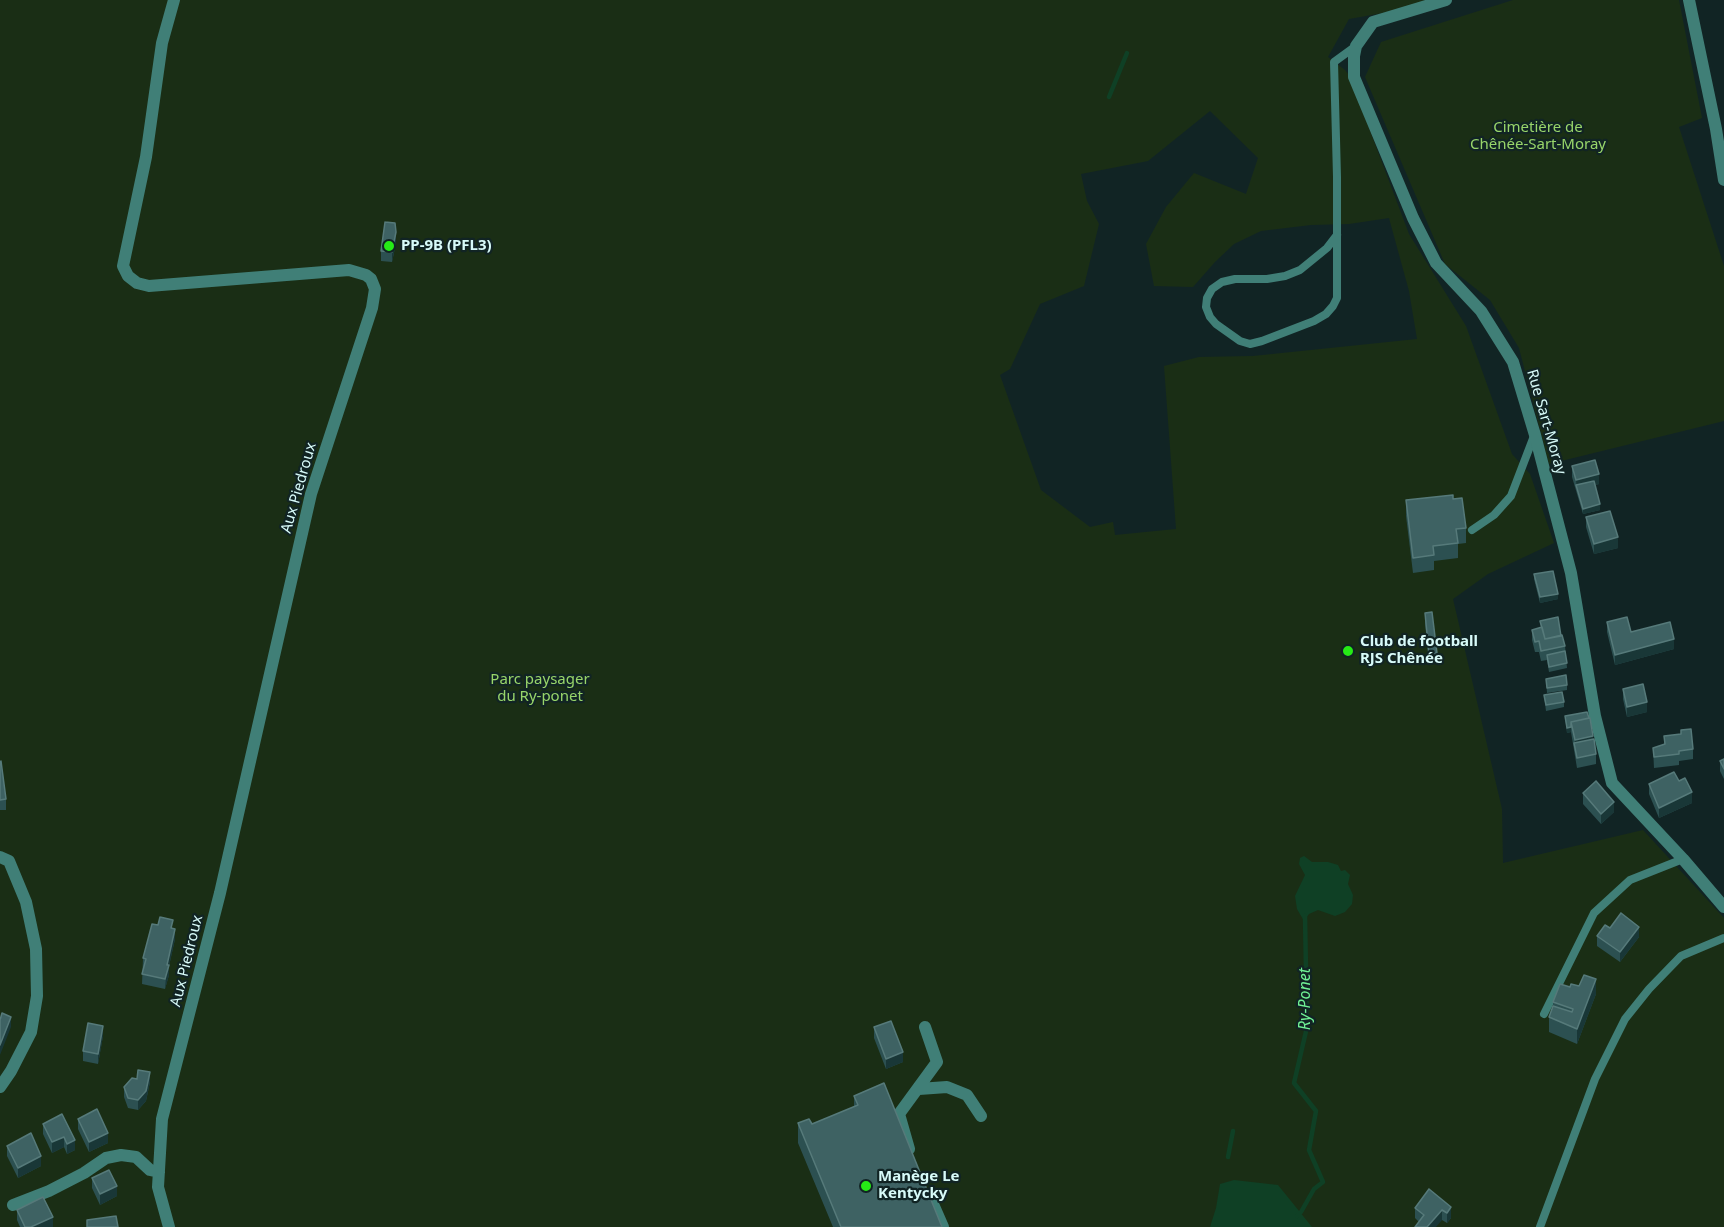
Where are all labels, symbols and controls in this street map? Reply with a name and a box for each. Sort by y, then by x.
park label: Cimetière de Chênée-Sart-Moray [1470,119,1606,154]
place label: PP-9B (PFL3) [401,237,492,255]
marker: PP-9B (PFL3) [382,239,396,253]
street label: Rue Sart-Moray [1522,367,1570,477]
street label: Aux Piedroux [277,441,321,535]
place label: Club de football RJS Chênée [1360,633,1478,668]
marker: Club de football RJS Chênée [1341,644,1355,658]
park label: Parc paysager du Ry-ponet [490,671,590,706]
street label: Aux Piedroux [167,913,207,1009]
water label: Ry-Ponet [1295,968,1315,1030]
place label: Manège Le Kentycky [878,1168,960,1203]
marker: Manège Le Kentycky [859,1179,873,1193]

